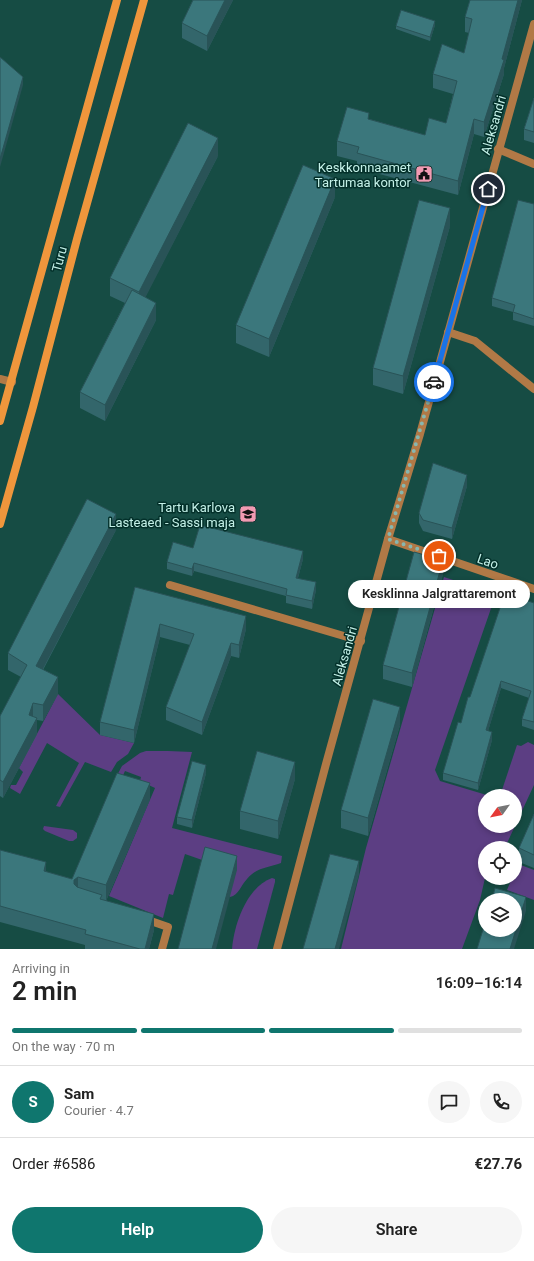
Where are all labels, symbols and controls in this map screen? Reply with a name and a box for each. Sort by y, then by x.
street label: Aleksandri [478,94,509,157]
place label: Keskkonnaamet Tartumaa kontor [315,160,412,190]
public building icon: Keskkonnaamet Tartumaa kontor [414,164,434,184]
pin [471,172,505,206]
icon: home [477,178,499,200]
street label: Turu [49,245,70,274]
courier [414,362,454,402]
icon: car [423,371,445,393]
place label: Tartu Karlova Lasteaed - Sassi maja [108,500,235,530]
school or university icon: Tartu Karlova Lasteaed - Sassi maja [238,504,258,524]
pin [422,539,456,573]
icon: bag [428,545,450,567]
street label: Lao [475,551,500,572]
callout: Kesklinna Jalgrattaremont [348,580,530,608]
text: Kesklinna Jalgrattaremont [362,586,516,601]
street label: Aleksandri [329,625,360,688]
north arrow [478,789,522,833]
map controls [478,789,522,937]
button: locate [478,841,522,885]
button: layers [478,893,522,937]
text: Arriving in [12,961,70,976]
text: 16:09–16:14 [436,974,522,992]
text: 2 min [12,976,77,1006]
text: On the way · 70 m [12,1039,115,1054]
button: chat [428,1081,470,1123]
button: phone [480,1081,522,1123]
text: Sam [64,1085,94,1103]
text: S [28,1093,38,1111]
text: Courier · 4.7 [64,1103,134,1118]
text: Order #6586 [12,1155,95,1173]
text: €27.76 [475,1155,522,1173]
button: Help [12,1207,263,1253]
button: Share [271,1207,522,1253]

